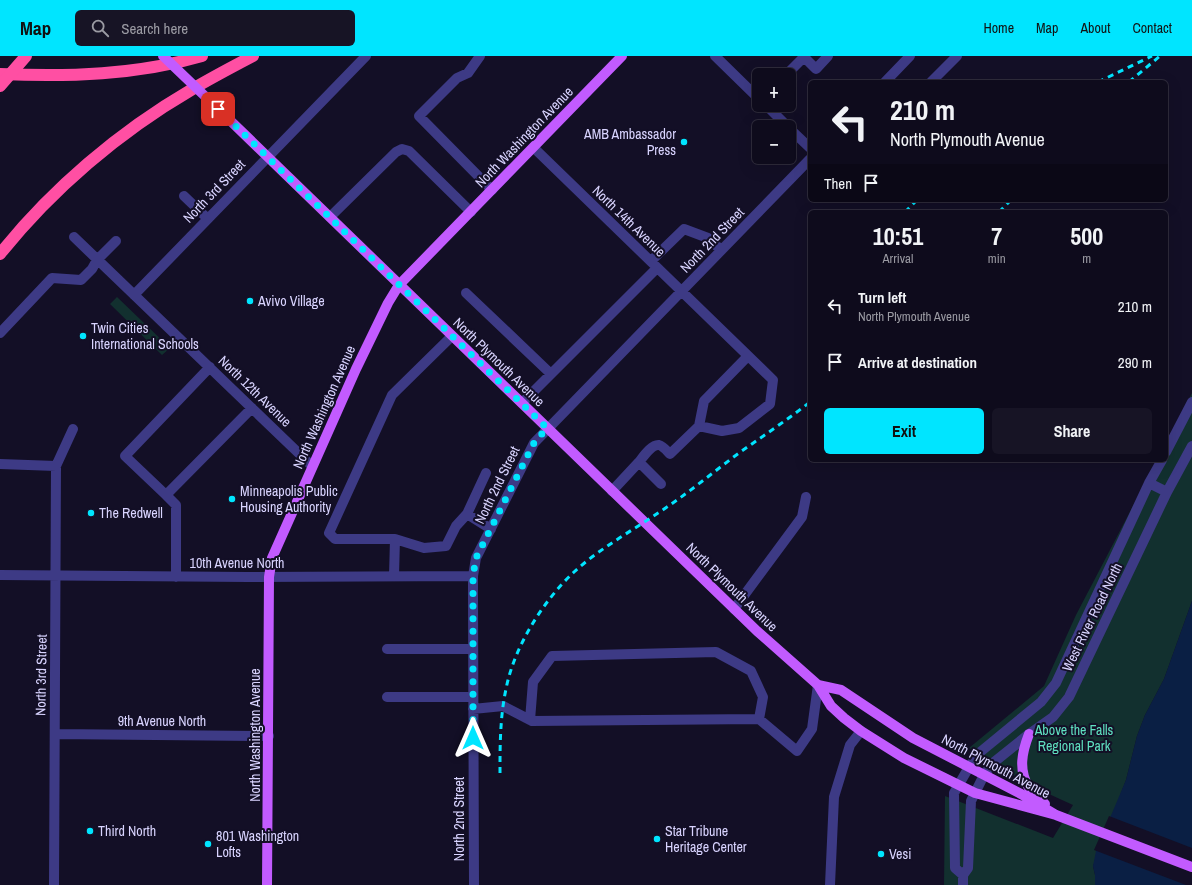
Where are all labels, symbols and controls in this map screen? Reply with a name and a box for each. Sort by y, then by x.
search box [75,10,355,46]
text: Map [20,15,51,41]
icon: search [89,17,111,39]
text: Search here [121,18,188,39]
text: Home [983,19,1014,37]
text: Map [1036,19,1058,37]
text: About [1080,19,1110,37]
text: Contact [1132,19,1172,37]
map controls [752,68,796,164]
button: + [752,68,796,112]
street label: North Washington Avenue [471,83,577,191]
text: 210 m [890,91,955,129]
pin [201,92,235,126]
icon: left [824,96,876,148]
icon: arrive [207,98,229,120]
button: − [752,120,796,164]
place label: AMB Ambassador Press [583,125,676,159]
text: North Plymouth Avenue [890,127,1045,152]
marker: AMB Ambassador Press [679,137,689,147]
street label: North 3rd Street [179,155,249,227]
icon: arrive [860,172,882,194]
text: Then [824,173,852,194]
street label: North 14th Avenue [589,182,669,260]
street label: North 2nd Street [676,203,748,277]
text: 10:51 [873,220,923,252]
text: 7 [991,220,1002,252]
text: 500 [1070,220,1103,252]
text: Arrival [883,250,913,267]
text: min [988,250,1006,267]
text: m [1082,250,1091,267]
text: Turn left [858,287,906,308]
place label: Avivo Village [257,292,325,310]
icon: left [824,295,846,317]
marker: Avivo Village [245,296,255,306]
text: 210 m [1118,296,1152,317]
text: North Plymouth Avenue [858,308,970,325]
street label: North Plymouth Avenue [449,314,549,410]
place label: Twin Cities International Schools [91,319,199,353]
marker: Twin Cities International Schools [78,331,88,341]
street label: North Washington Avenue [289,342,359,472]
icon: arrive [824,351,846,373]
street label: North 12th Avenue [215,352,295,430]
text: Arrive at destination [858,352,977,373]
text: 290 m [1118,352,1152,373]
button: Exit [824,408,984,454]
button: Share [992,408,1152,454]
street label: North 2nd Street [470,443,524,527]
place label: Minneapolis Public Housing Authority [240,482,338,516]
marker: Minneapolis Public Housing Authority [227,494,237,504]
place label: The Redwell [99,504,163,522]
marker: The Redwell [86,508,96,518]
street label: North Plymouth Avenue [682,539,782,635]
street label: 10th Avenue North [190,554,284,572]
street label: West River Road North [1058,560,1126,674]
street label: North 3rd Street [31,634,51,716]
street label: North Washington Avenue [246,668,264,802]
street label: 9th Avenue North [118,712,206,730]
position arrow [452,717,494,759]
park label: Above the Falls Regional Park [1034,721,1114,755]
street label: North Plymouth Avenue [939,730,1053,802]
street label: North 2nd Street [450,777,468,861]
place label: Third North [98,822,156,840]
place label: Star Tribune Heritage Center [665,822,747,856]
marker: Third North [85,826,95,836]
place label: 801 Washington Lofts [216,827,299,861]
marker: Star Tribune Heritage Center [652,834,662,844]
marker: 801 Washington Lofts [203,839,213,849]
place label: Vesi [889,845,911,863]
marker: Vesi [876,849,886,859]

